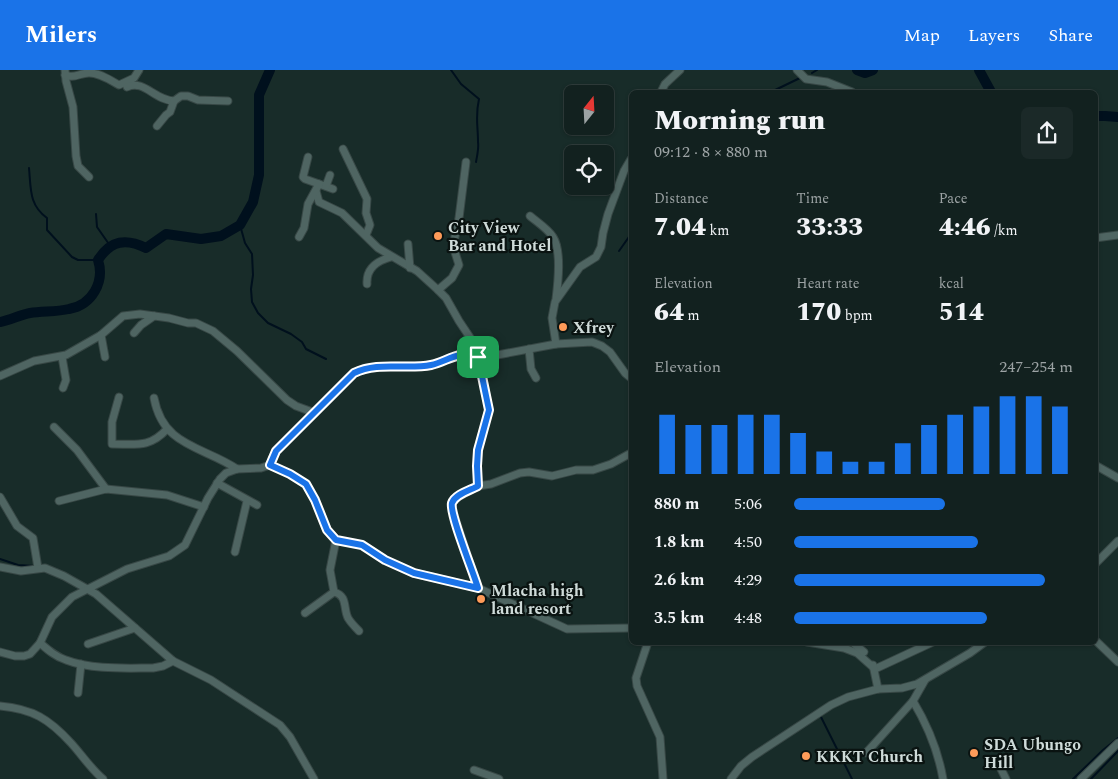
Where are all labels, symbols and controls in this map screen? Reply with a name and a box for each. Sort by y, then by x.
text: Milers [25,17,97,53]
text: Map [904,22,940,49]
text: Layers [968,22,1020,49]
text: Share [1048,22,1093,49]
north arrow [564,85,614,135]
map controls [564,85,614,195]
text: Morning run [654,99,825,142]
button: share [1021,107,1073,159]
text: 09:12 · 8 × 880 m [654,140,768,164]
button: locate [564,145,614,195]
text: Distance [654,188,709,209]
text: Time [796,188,829,209]
text: Pace [939,188,968,209]
text: 7.04 [654,209,706,247]
text: 33:33 [796,209,863,247]
text: 4:46 [939,209,991,247]
place label: City View Bar and Hotel [448,216,551,258]
text: km [706,220,729,241]
text: /km [991,220,1018,241]
marker: City View Bar and Hotel [432,230,444,242]
text: Elevation [654,273,713,294]
text: Heart rate [796,273,860,294]
text: kcal [939,273,964,294]
text: 64 [654,294,684,332]
text: 170 [796,294,841,332]
text: 514 [939,294,984,332]
text: m [684,305,700,326]
text: bpm [841,305,873,326]
place label: Xfrey [573,316,615,340]
marker: Xfrey [557,321,569,333]
pin [457,336,499,378]
icon: arrive [464,343,492,371]
text: Elevation [654,355,721,379]
text: 247–254 m [999,355,1073,379]
text: 880 m [654,492,699,516]
text: 5:06 [734,492,762,516]
text: 1.8 km [654,530,704,554]
text: 4:50 [734,530,762,554]
text: 2.6 km [654,568,704,592]
text: 4:29 [734,568,762,592]
place label: Mlacha high land resort [491,579,584,621]
marker: Mlacha high land resort [475,593,487,605]
text: 3.5 km [654,606,704,630]
text: 4:48 [734,606,762,630]
place label: SDA Ubungo Hill [984,733,1081,775]
place label: KKKT Church [816,745,923,769]
marker: SDA Ubungo Hill [968,747,980,759]
marker: KKKT Church [800,750,812,762]

